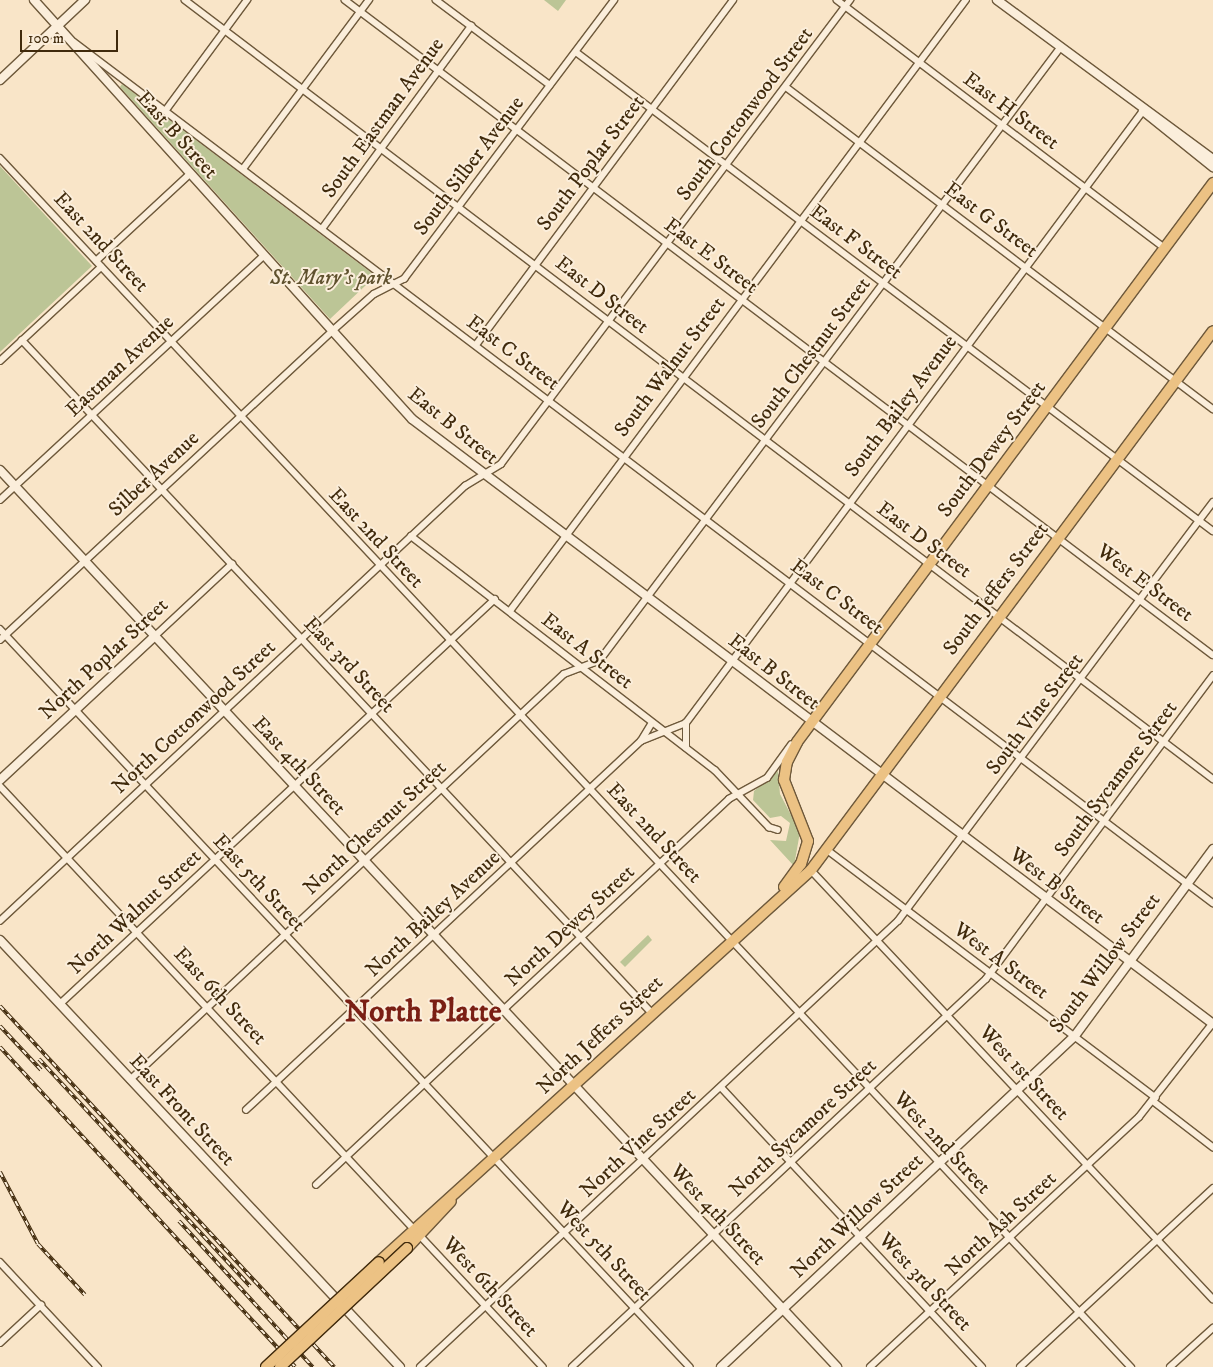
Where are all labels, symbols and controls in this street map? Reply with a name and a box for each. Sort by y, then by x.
scale bar [22,20,120,52]
street label: South Cottonwood Street [672,22,818,206]
text: 100 m [28,29,64,48]
street label: South Eastman Avenue [316,33,450,203]
street label: East H Street [958,67,1064,155]
street label: East B Street [131,86,223,184]
street label: South Poplar Street [532,90,650,236]
street label: South Silber Avenue [408,91,530,241]
street label: East G Street [939,177,1043,263]
street label: East 2nd Street [48,187,154,297]
street label: East F Street [805,199,907,285]
street label: East E Street [659,213,763,299]
street label: East D Street [550,251,654,339]
park label: St. Mary's park [270,265,392,291]
street label: South Chestnut Street [746,272,876,434]
street label: South Walnut Street [609,292,731,442]
street label: Eastman Avenue [61,310,179,422]
street label: East C Street [461,310,565,396]
street label: South Bailey Avenue [839,330,963,482]
street label: South Dewey Street [933,376,1051,522]
street label: East B Street [403,382,503,470]
street label: Silber Avenue [104,426,204,522]
street label: East 2nd Street [323,483,429,593]
street label: East D Street [872,496,976,584]
street label: South Jeffers Street [938,518,1054,660]
street label: West E Street [1092,539,1198,627]
street label: East C Street [785,554,889,640]
street label: North Poplar Street [34,593,174,725]
street label: East A Street [536,607,638,695]
street label: East 3rd Street [298,612,400,718]
street label: East B Street [723,628,825,716]
street label: North Cottonwood Street [107,635,281,799]
street label: South Vine Street [981,648,1089,780]
street label: South Sycamore Street [1049,696,1183,862]
street label: East 4th Street [247,711,351,821]
street label: North Chestnut Street [298,755,452,901]
street label: East 2nd Street [601,778,707,888]
street label: East 5th Street [207,829,311,937]
street label: West B Street [1004,842,1110,930]
street label: North Walnut Street [63,844,207,980]
street label: North Bailey Avenue [361,845,505,983]
street label: North Dewey Street [500,860,640,992]
street label: South Willow Street [1044,888,1166,1038]
street label: West A Street [948,917,1054,1005]
street label: East 6th Street [168,942,272,1050]
street label: North Jeffers Street [532,970,668,1100]
district label: North Platte [344,994,502,1032]
street label: West 1st Street [974,1020,1074,1126]
street label: East Front Street [124,1049,240,1171]
street label: North Sycamore Street [724,1053,882,1203]
street label: North Vine Street [575,1083,701,1203]
street label: West 2nd Street [888,1086,996,1200]
street label: North Willow Street [786,1148,928,1284]
street label: West 4th Street [665,1159,771,1271]
street label: North Ash Street [940,1166,1062,1282]
street label: West 5th Street [551,1196,657,1306]
street label: West 3rd Street [873,1228,977,1336]
street label: West 6th Street [437,1232,543,1342]

